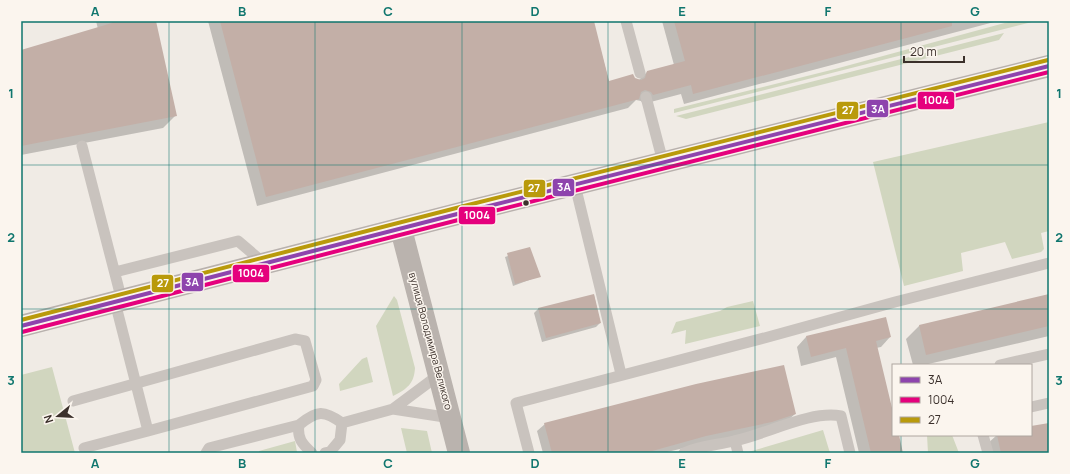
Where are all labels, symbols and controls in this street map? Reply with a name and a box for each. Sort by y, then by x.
text: A [91,2,100,20]
text: B [238,2,246,20]
text: C [383,2,393,20]
text: D [530,2,540,20]
text: E [678,2,686,20]
text: F [825,2,832,20]
text: G [970,2,980,20]
scale bar [904,38,964,64]
text: 20 m [910,43,937,60]
text: 1 [8,84,14,102]
text: 1 [1056,84,1062,102]
line badge: 1004 [917,91,955,110]
text: 1004 [923,92,949,107]
line badge: 3А [866,99,889,118]
line badge: 27 [836,101,859,120]
text: 3А [871,101,886,116]
text: 27 [842,102,854,117]
line badge: 3А [552,178,575,197]
line badge: 27 [523,179,546,198]
text: 3А [557,179,572,194]
text: 27 [528,180,540,195]
unlabelled marker [521,198,531,208]
line badge: 1004 [458,206,496,225]
text: 1004 [464,207,490,222]
text: 2 [7,228,15,246]
text: 2 [1055,228,1063,246]
line badge: 1004 [232,264,270,283]
text: 1004 [238,265,264,280]
street label: вулиця Володимира Великого [406,271,456,411]
line badge: 3А [181,272,204,292]
line badge: 27 [151,274,174,293]
text: 3А [185,274,200,289]
text: 27 [157,275,169,290]
legend [892,364,1032,436]
text: 3 [7,371,15,389]
text: 3А [928,371,943,388]
text: 3 [1055,371,1063,389]
text: 1004 [928,391,954,408]
north arrow [38,396,78,436]
text: 27 [928,411,941,428]
text: N [40,413,56,425]
text: A [91,454,100,472]
text: B [238,454,246,472]
text: C [383,454,393,472]
text: D [530,454,540,472]
text: E [678,454,686,472]
text: F [825,454,832,472]
text: G [970,454,980,472]

